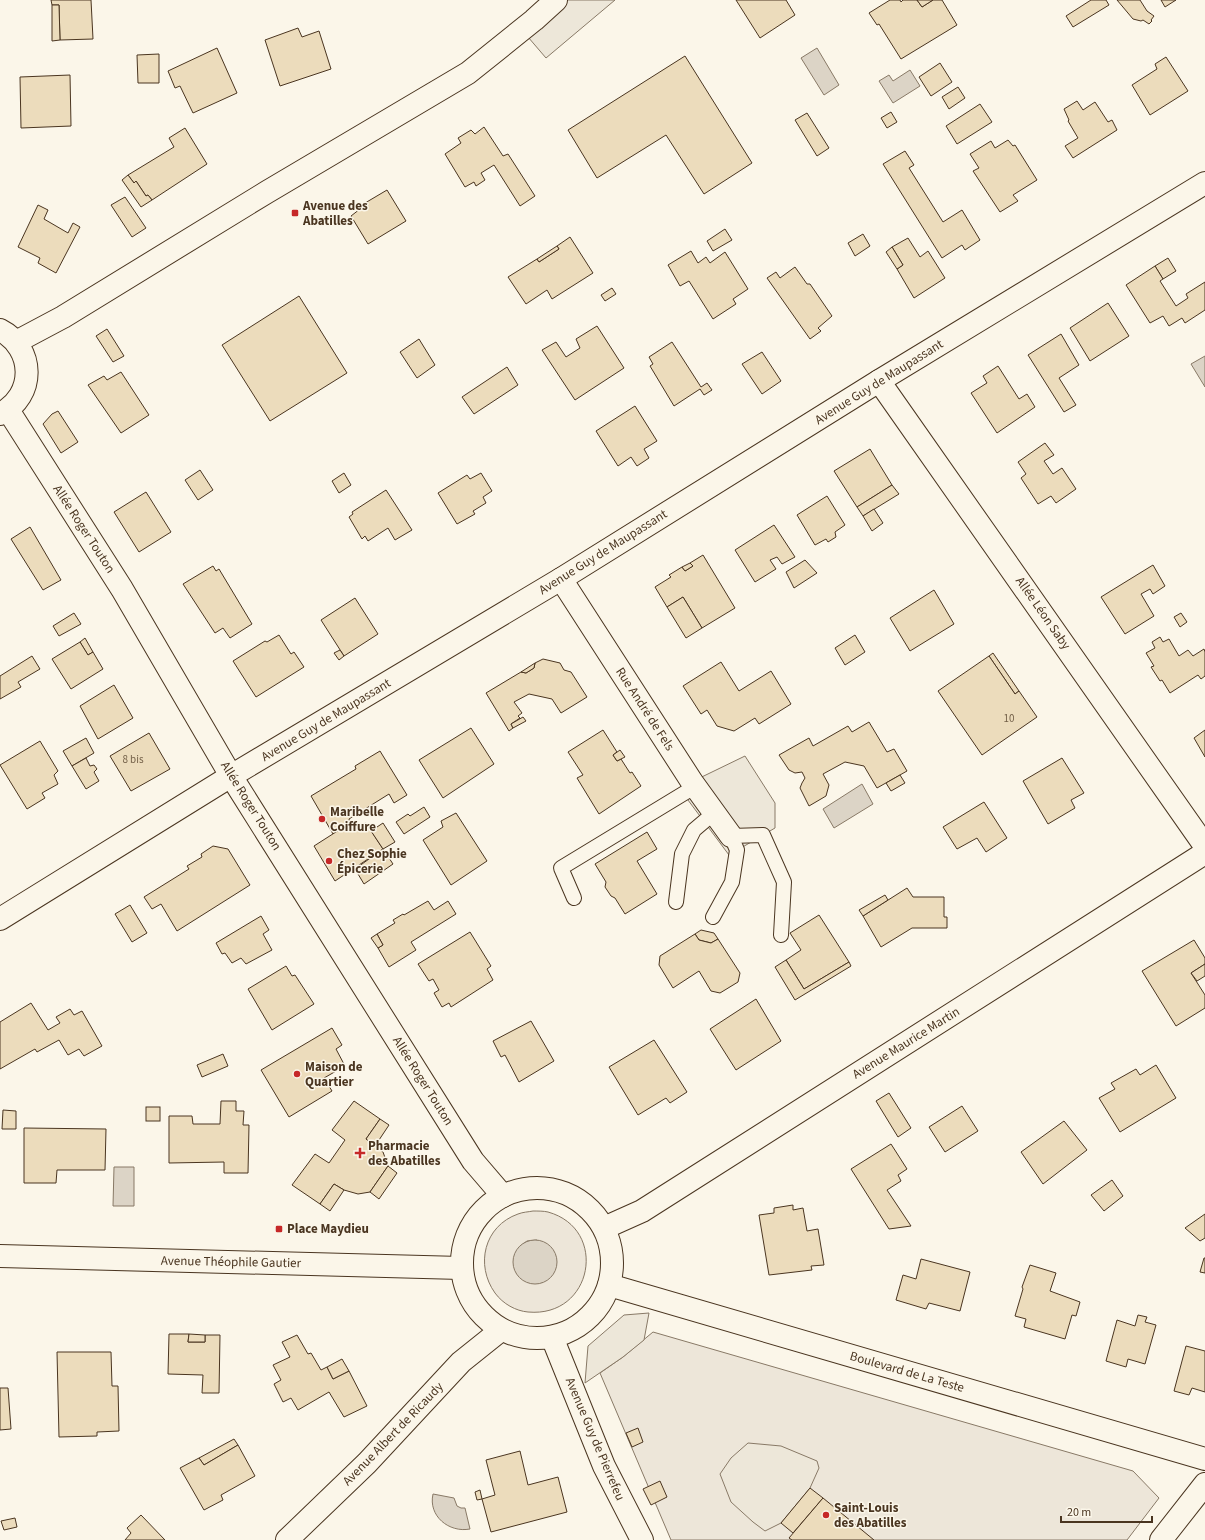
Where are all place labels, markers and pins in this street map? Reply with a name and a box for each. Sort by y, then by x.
place label: Avenue des Abatilles [302,197,368,230]
marker: Avenue des Abatilles [290,208,300,218]
place label: Maribelle Coiffure [330,803,384,836]
marker: Maribelle Coiffure [317,814,327,824]
place label: Chez Sophie Épicerie [337,845,407,878]
marker: Chez Sophie Épicerie [324,856,334,866]
place label: Maison de Quartier [305,1058,363,1091]
marker: Maison de Quartier [292,1069,302,1079]
place label: Pharmacie des Abatilles [368,1137,441,1170]
marker: Pharmacie des Abatilles [355,1148,365,1158]
place label: Place Maydieu [287,1220,369,1238]
marker: Place Maydieu [274,1224,284,1234]
place label: Saint-Louis des Abatilles [834,1499,907,1532]
marker: Saint-Louis des Abatilles [821,1510,831,1520]

